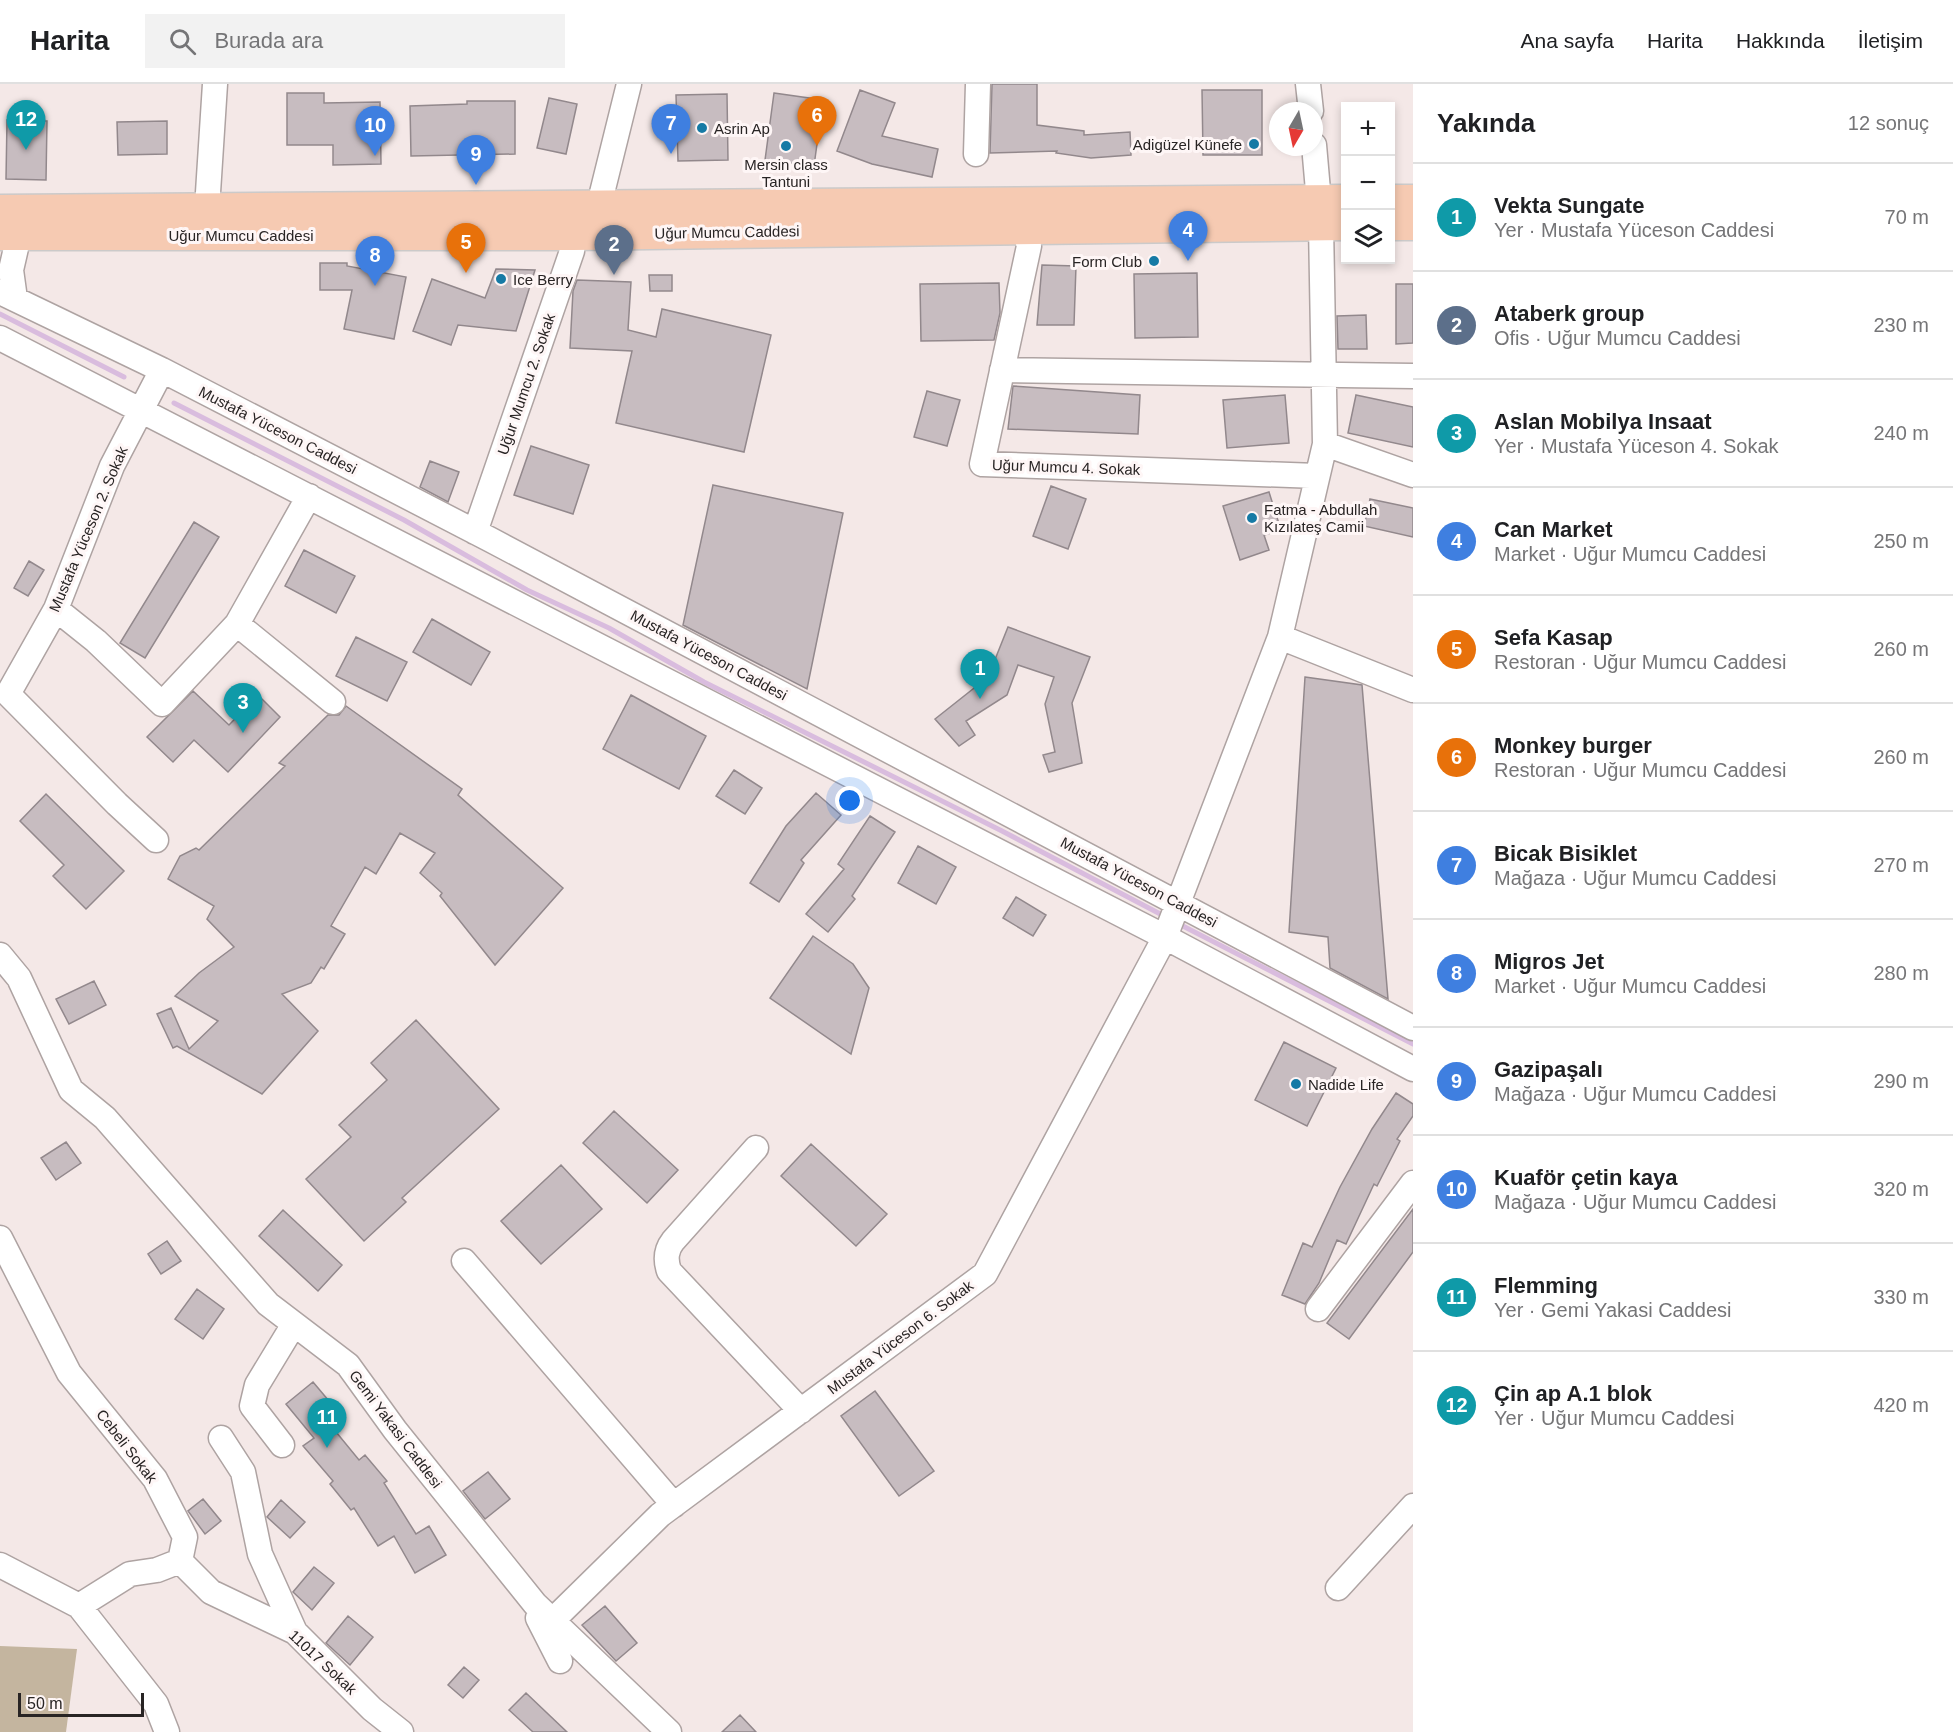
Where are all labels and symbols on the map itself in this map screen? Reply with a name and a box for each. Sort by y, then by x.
pin: 6 [798,97,836,146]
pin: 12 [6,100,46,150]
north arrow [1269,102,1323,156]
pin: 7 [652,104,690,154]
pin: 10 [356,106,394,156]
place label: Asrin Ap [714,120,770,137]
marker: Asrin Ap [695,121,709,135]
pin: 9 [456,135,496,185]
place label: Adigüzel Künefe [1133,136,1242,153]
marker: Adigüzel Künefe [1247,137,1261,151]
marker: Mersin class Tantuni [779,139,793,153]
place label: Mersin class Tantuni [744,156,828,190]
pin: 4 [1168,212,1208,261]
street label: Uğur Mumcu Caddesi [654,222,800,242]
pin: 5 [446,224,486,273]
pin: 2 [594,226,634,275]
street label: Uğur Mumcu Caddesi [168,227,314,244]
pin: 8 [356,236,394,286]
place label: Form Club [1072,253,1142,270]
marker: Form Club [1147,254,1161,268]
place label: Ice Berry [513,271,574,288]
marker: Ice Berry [494,272,508,286]
street label: Uğur Mumcu 2. Sokak [494,311,558,457]
street label: Mustafa Yüceson Caddesi [196,383,360,477]
street label: Mustafa Yüceson 2. Sokak [45,443,131,614]
street label: Uğur Mumcu 4. Sokak [992,456,1141,478]
place label: Fatma - Abdullah Kızılateş Camii [1264,501,1377,535]
marker: Fatma - Abdullah Kızılateş Camii [1245,511,1259,525]
street label: Mustafa Yüceson Caddesi [628,606,790,704]
pin: 1 [960,650,1000,699]
pin: 3 [224,684,262,733]
your location [835,786,864,815]
street label: Mustafa Yüceson Caddesi [1058,833,1220,931]
place label: Nadide Life [1308,1076,1384,1093]
marker: Nadide Life [1289,1077,1303,1091]
street label: Mustafa Yüceson 6. Sokak [824,1276,977,1397]
street label: Gemi Yakasi Caddesi [346,1367,446,1491]
pin: 11 [308,1398,346,1448]
street label: Cebeli Sokak [93,1406,161,1486]
street label: 11017 Sokak [286,1626,361,1698]
scale bar [18,1690,144,1718]

